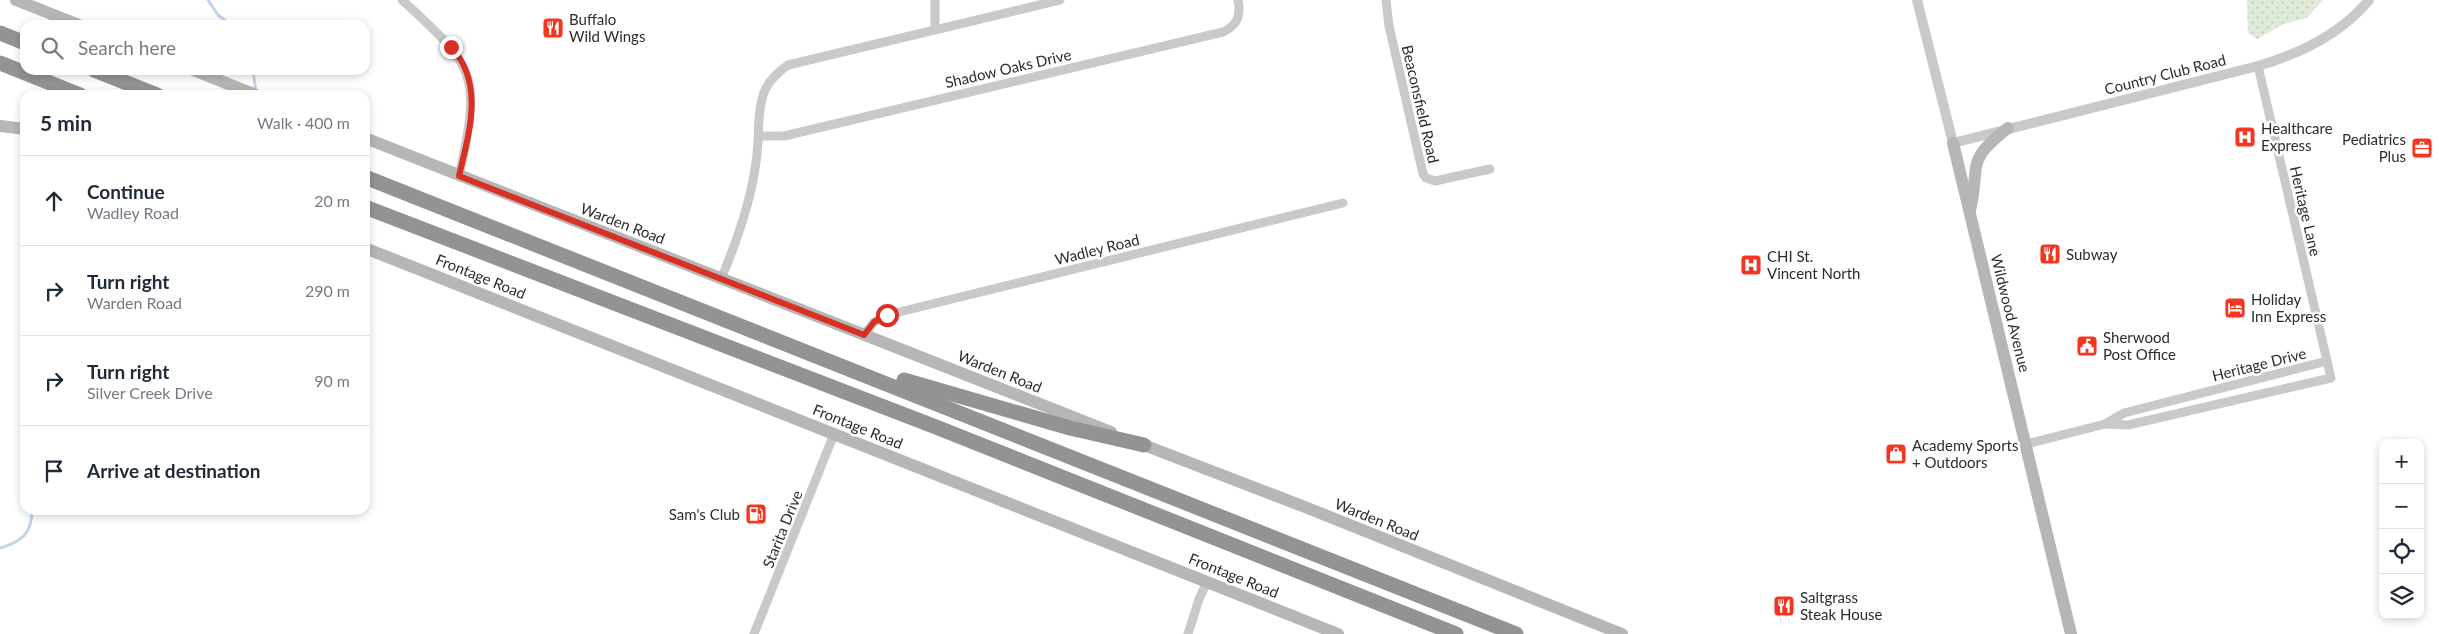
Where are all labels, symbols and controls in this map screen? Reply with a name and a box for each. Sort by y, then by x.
place label: Buffalo Wild Wings [569,10,645,45]
restaurant icon: Buffalo Wild Wings [541,16,565,40]
search box [20,20,370,75]
icon: search [38,34,66,62]
text: Search here [78,36,176,59]
route end [440,36,463,59]
street label: Beaconsfield Road [1399,43,1443,165]
street label: Shadow Oaks Drive [943,45,1073,91]
street label: Country Club Road [2102,50,2228,98]
text: 5 min [40,110,92,135]
text: Walk · 400 m [257,113,350,132]
place label: Healthcare Express [2261,119,2333,154]
hospital icon: Healthcare Express [2233,125,2257,149]
place label: Pediatrics Plus [2342,130,2406,165]
office icon: Pediatrics Plus [2410,136,2434,160]
street label: Heritage Lane [2287,164,2325,258]
text: Continue [87,180,165,203]
icon: ahead [40,187,68,215]
text: 20 m [314,191,350,210]
street label: Warden Road [578,199,668,247]
text: Wadley Road [87,203,179,222]
street label: Wadley Road [1053,230,1141,268]
restaurant icon: Subway [2038,242,2062,266]
place label: Subway [2066,245,2118,263]
place label: CHI St. Vincent North [1767,247,1861,282]
street label: Frontage Road [433,250,529,302]
street label: Wildwood Avenue [1988,252,2034,374]
hospital icon: CHI St. Vincent North [1739,253,1763,277]
text: Turn right [87,270,169,293]
icon: right [40,277,68,305]
text: 290 m [305,281,350,300]
place label: Holiday Inn Express [2251,290,2326,325]
text: Warden Road [87,293,182,312]
hotel icon: Holiday Inn Express [2223,296,2247,320]
route start [876,304,899,327]
place label: Sherwood Post Office [2103,328,2176,363]
public building icon: Sherwood Post Office [2075,334,2099,358]
street label: Heritage Drive [2210,344,2308,384]
street label: Warden Road [955,346,1045,396]
text: Turn right [87,360,169,383]
icon: right [40,367,68,395]
text: 90 m [314,371,350,390]
text: Silver Creek Drive [87,383,213,402]
street label: Frontage Road [810,400,906,452]
place label: Academy Sports + Outdoors [1912,436,2018,471]
map controls [2379,439,2424,619]
button: + [2379,439,2424,484]
shop icon: Academy Sports + Outdoors [1884,442,1908,466]
icon: arrive [40,457,68,485]
text: Arrive at destination [87,459,260,482]
button: − [2379,484,2424,529]
street label: Starita Drive [758,487,806,570]
street label: Warden Road [1332,494,1422,544]
fuel station icon: Sam's Club [744,502,768,526]
place label: Sam's Club [669,505,740,523]
button: locate [2379,529,2424,574]
street label: Frontage Road [1186,549,1282,601]
button: layers [2379,574,2424,619]
place label: Saltgrass Steak House [1800,588,1883,623]
restaurant icon: Saltgrass Steak House [1772,594,1796,618]

